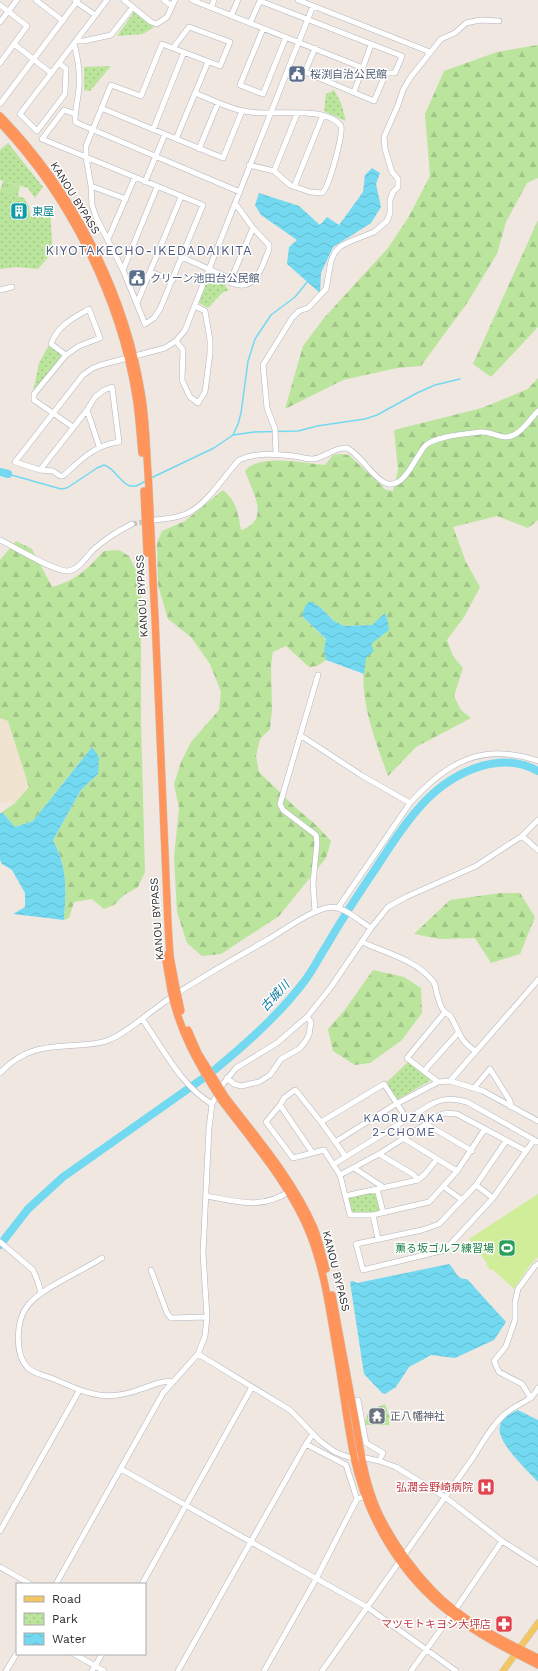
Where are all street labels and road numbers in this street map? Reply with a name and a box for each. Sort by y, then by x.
street label: KANOU BYPASS [48,159,102,237]
street label: KANOU BYPASS [133,554,151,638]
street label: KANOU BYPASS [148,877,166,961]
street label: KANOU BYPASS [320,1229,352,1313]

